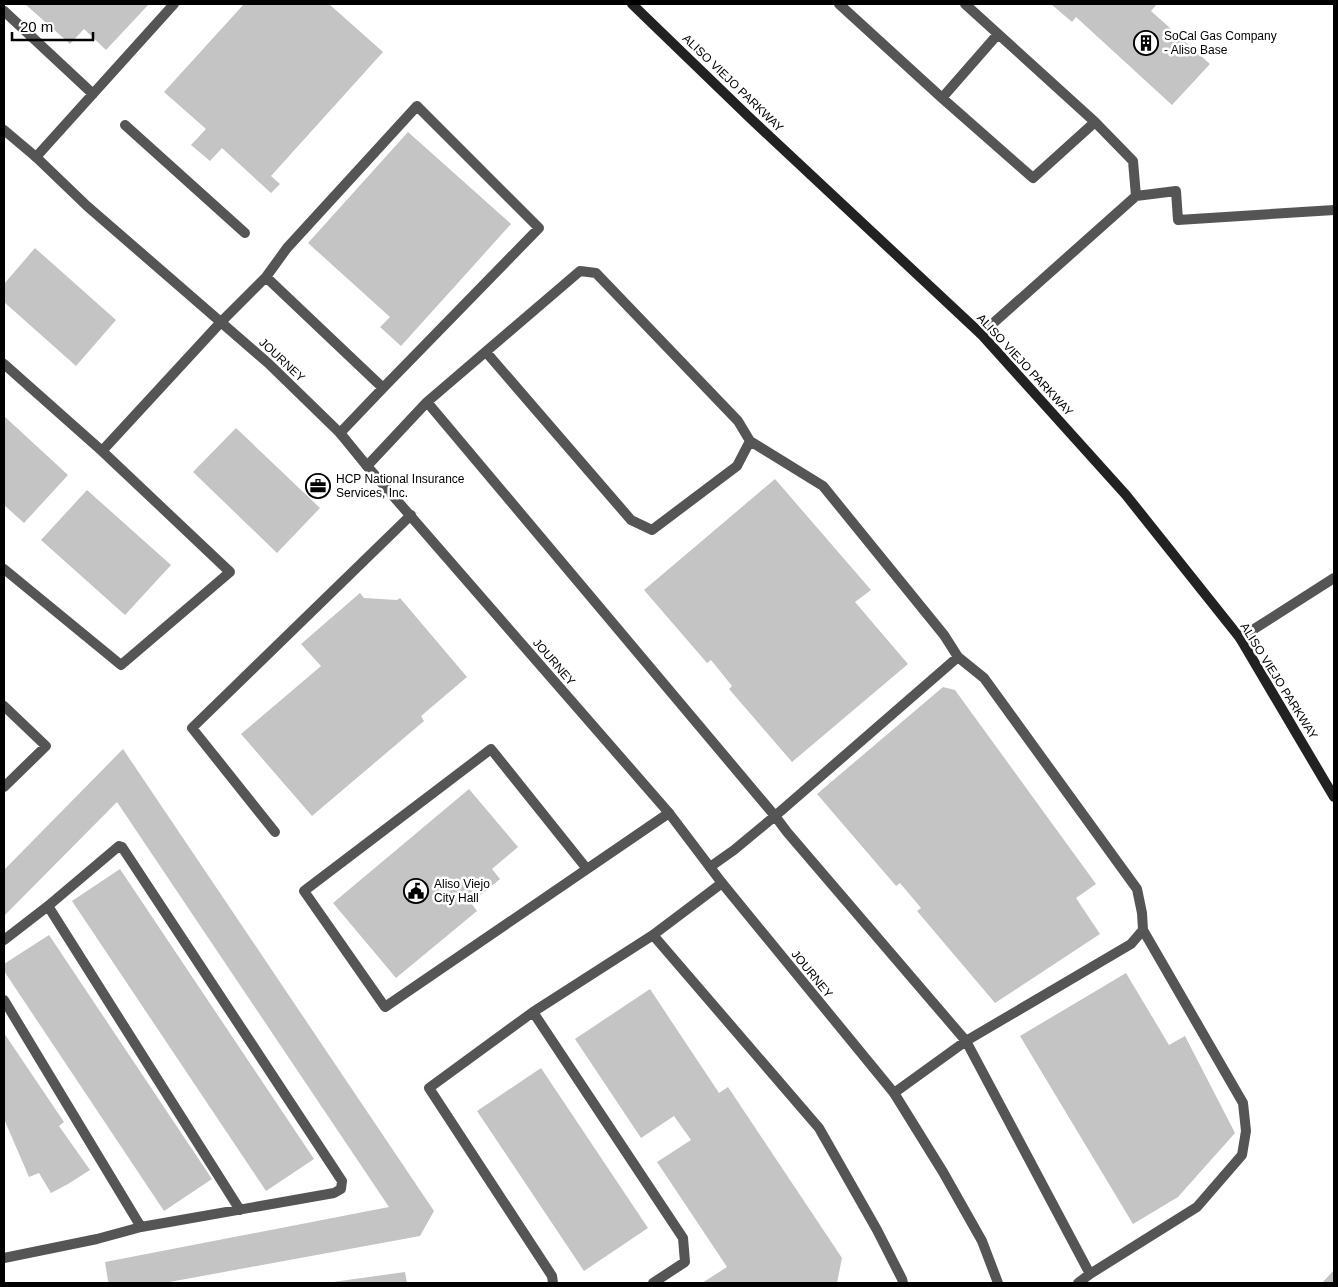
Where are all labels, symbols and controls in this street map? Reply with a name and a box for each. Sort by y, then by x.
scale bar [12,10,94,42]
text: 20 m [20,18,53,35]
place label: SoCal Gas Company - Aliso Base [1164,29,1277,57]
building icon: SoCal Gas Company - Aliso Base [1133,30,1159,56]
street label: ALISO VIEJO PARKWAY [680,31,786,135]
street label: ALISO VIEJO PARKWAY [974,311,1076,419]
street label: JOURNEY [256,335,308,385]
place label: HCP National Insurance Services, Inc. [336,472,465,500]
office icon: HCP National Insurance Services, Inc. [305,473,331,499]
street label: ALISO VIEJO PARKWAY [1237,620,1321,742]
street label: JOURNEY [530,636,578,688]
place label: Aliso Viejo City Hall [434,877,490,905]
public building icon: Aliso Viejo City Hall [403,878,429,904]
street label: JOURNEY [789,947,835,1001]

